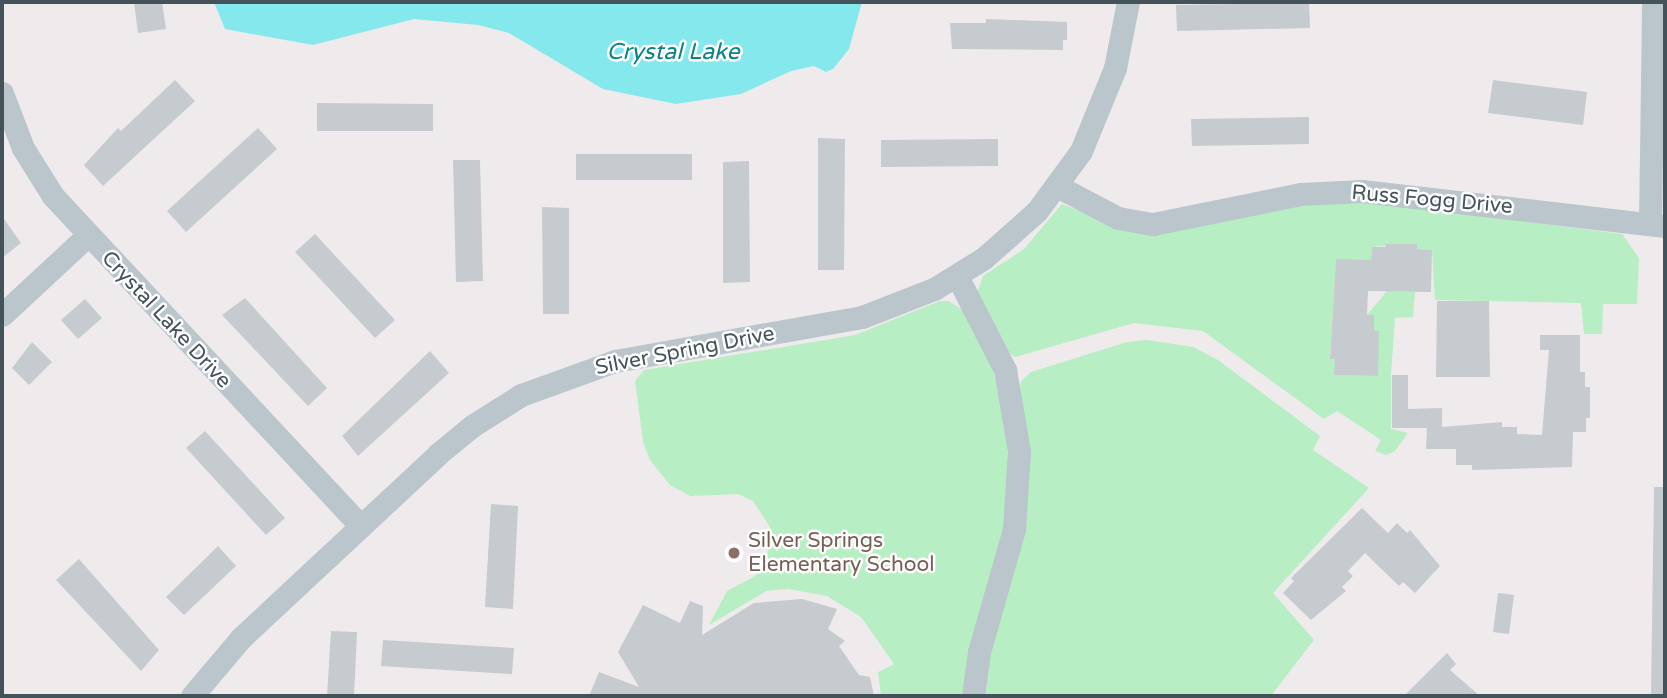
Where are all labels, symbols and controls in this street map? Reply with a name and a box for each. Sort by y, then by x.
water label: Crystal Lake [607,38,739,66]
street label: Russ Fogg Drive [1350,180,1514,220]
street label: Crystal Lake Drive [96,246,236,394]
street label: Silver Spring Drive [593,321,777,381]
place label: Silver Springs Elementary School [748,528,935,578]
marker: Silver Springs Elementary School [726,545,742,561]

